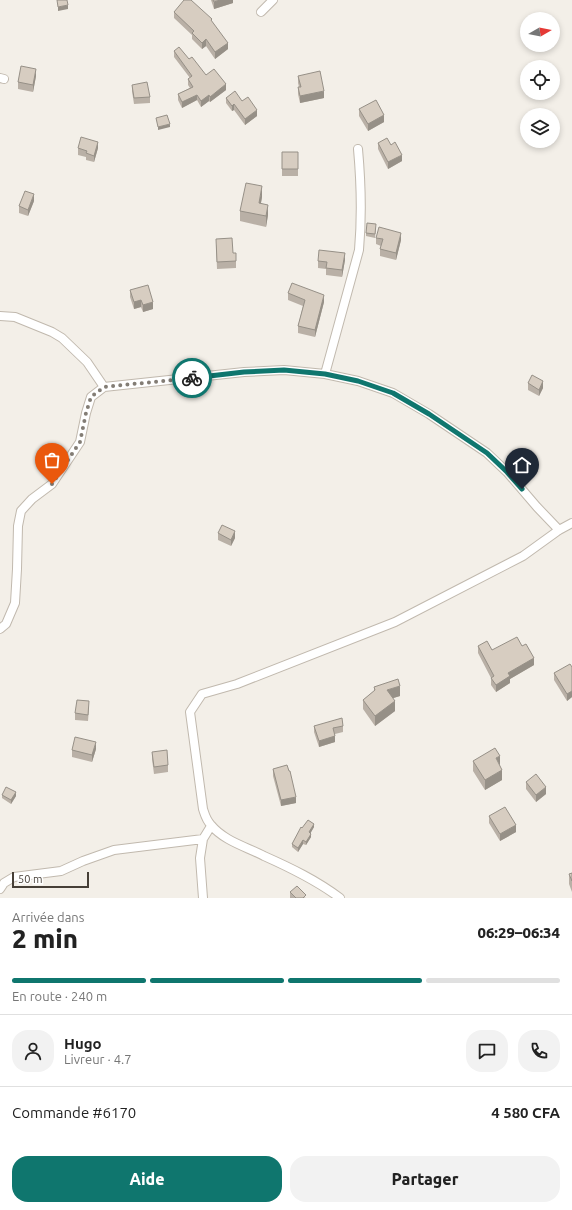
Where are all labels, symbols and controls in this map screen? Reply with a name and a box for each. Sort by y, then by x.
north arrow [520,12,560,52]
map controls [520,12,560,148]
button: locate [520,60,560,100]
button: layers [520,108,560,148]
courier [172,358,212,398]
icon: bike [181,367,203,389]
pin [35,443,69,484]
pin [505,448,539,489]
icon: bag [41,449,63,471]
icon: home [511,454,533,476]
scale bar [12,870,89,889]
text: 50 m [18,873,42,885]
text: Arrivée dans [12,910,84,924]
text: 2 min [12,924,78,953]
text: 06:29–06:34 [477,924,560,941]
text: En route · 240 m [12,989,107,1003]
button: person [12,1030,54,1072]
button: chat [466,1030,508,1072]
button: phone [518,1030,560,1072]
text: Hugo [64,1035,102,1052]
text: Livreur · 4.7 [64,1052,132,1066]
text: Commande #6170 [12,1104,136,1121]
text: 4 580 CFA [491,1104,560,1121]
button: Aide [12,1156,282,1202]
button: Partager [290,1156,560,1202]

